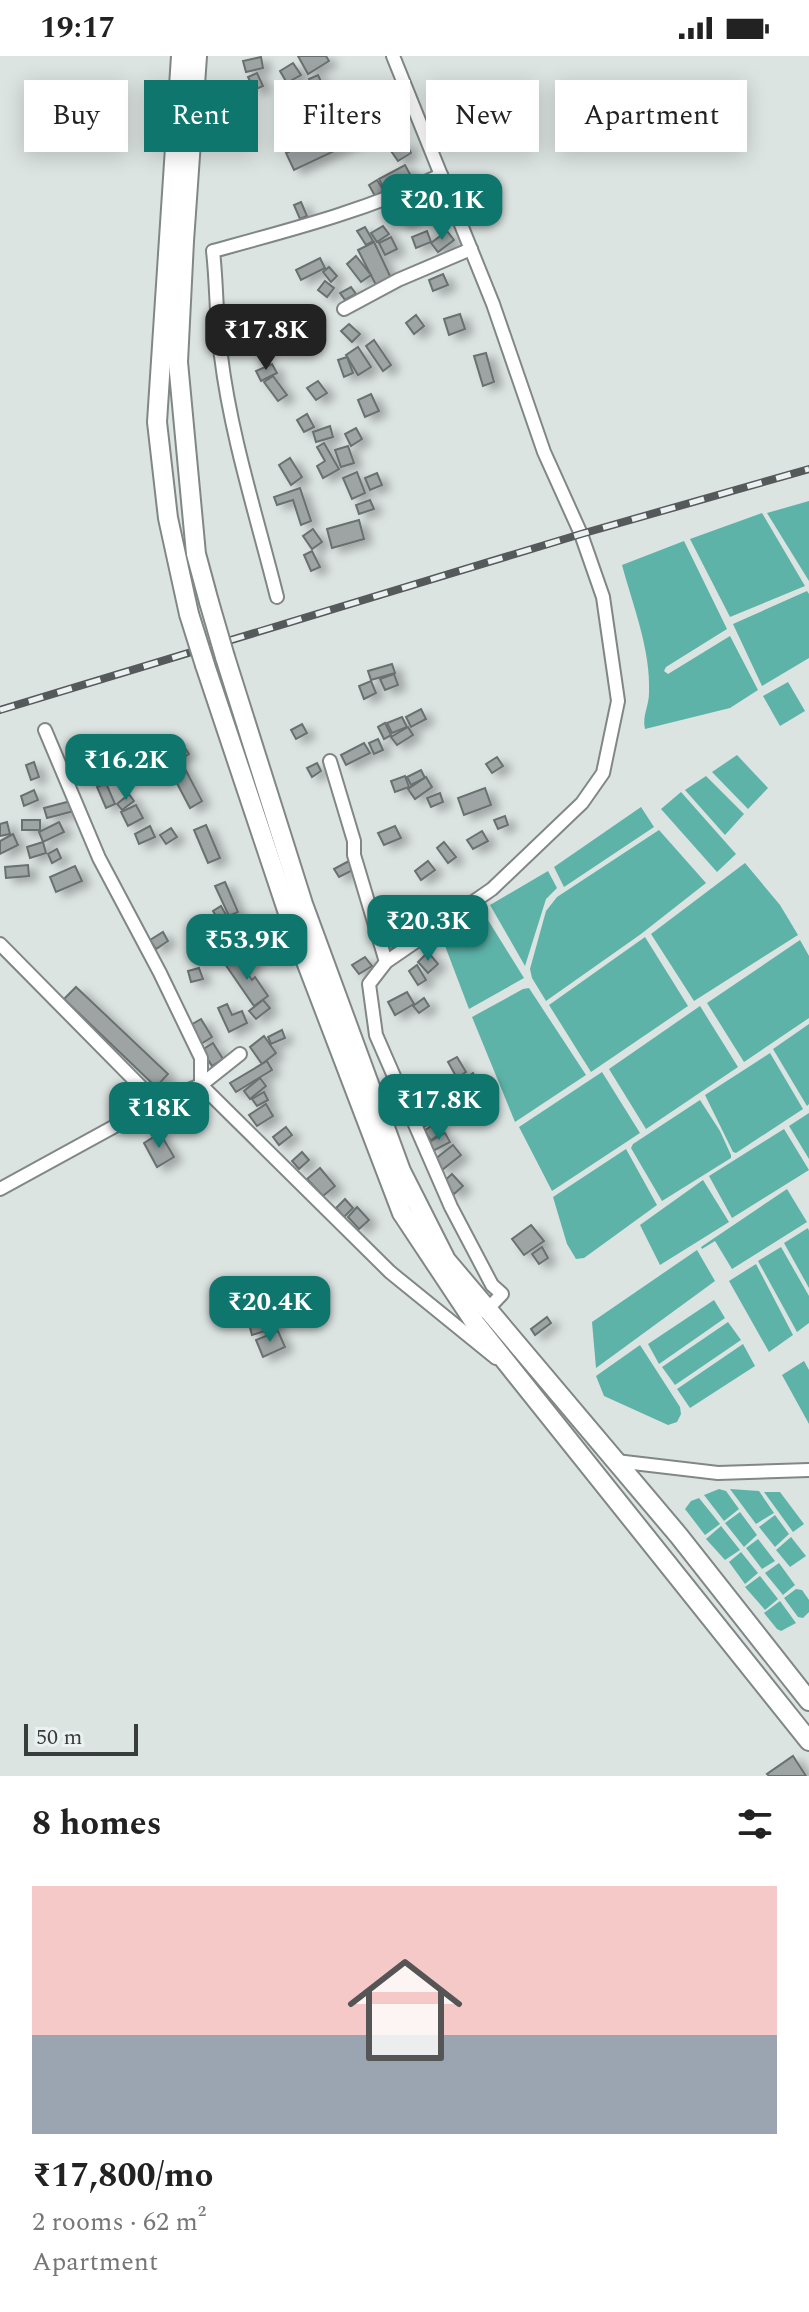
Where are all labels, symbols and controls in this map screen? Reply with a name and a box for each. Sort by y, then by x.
text: 19:17 [40,5,115,51]
chip: Buy [24,80,128,152]
chip: Rent [144,80,258,152]
chip: Filters [274,80,410,152]
chip: New [426,80,539,152]
chip: Apartment [555,80,747,152]
pin: ₹20.1K [377,174,507,242]
text: ₹20.1K [399,180,485,220]
pin: ₹17.8K [201,304,331,372]
text: ₹17.8K [223,310,309,350]
pin: ₹16.2K [61,734,191,802]
text: ₹16.2K [83,740,169,780]
pin: ₹20.3K [363,895,493,963]
text: ₹20.3K [385,901,471,941]
pin: ₹53.9K [182,914,312,982]
text: ₹53.9K [204,920,290,960]
pin: ₹17.8K [374,1074,504,1142]
text: ₹17.8K [396,1080,482,1120]
pin: ₹18K [112,1082,206,1150]
text: ₹18K [127,1088,191,1128]
pin: ₹20.4K [205,1276,335,1344]
text: ₹20.4K [227,1282,313,1322]
scale bar [24,1720,138,1756]
text: 50 m [36,1721,82,1754]
text: 8 homes [32,1798,162,1850]
icon: filters [733,1802,777,1846]
icon: home [333,1938,477,2082]
text: ₹17,800/mo [32,2150,213,2202]
text: 2 rooms · 62 m² [32,2202,206,2242]
text: Apartment [32,2242,158,2282]

